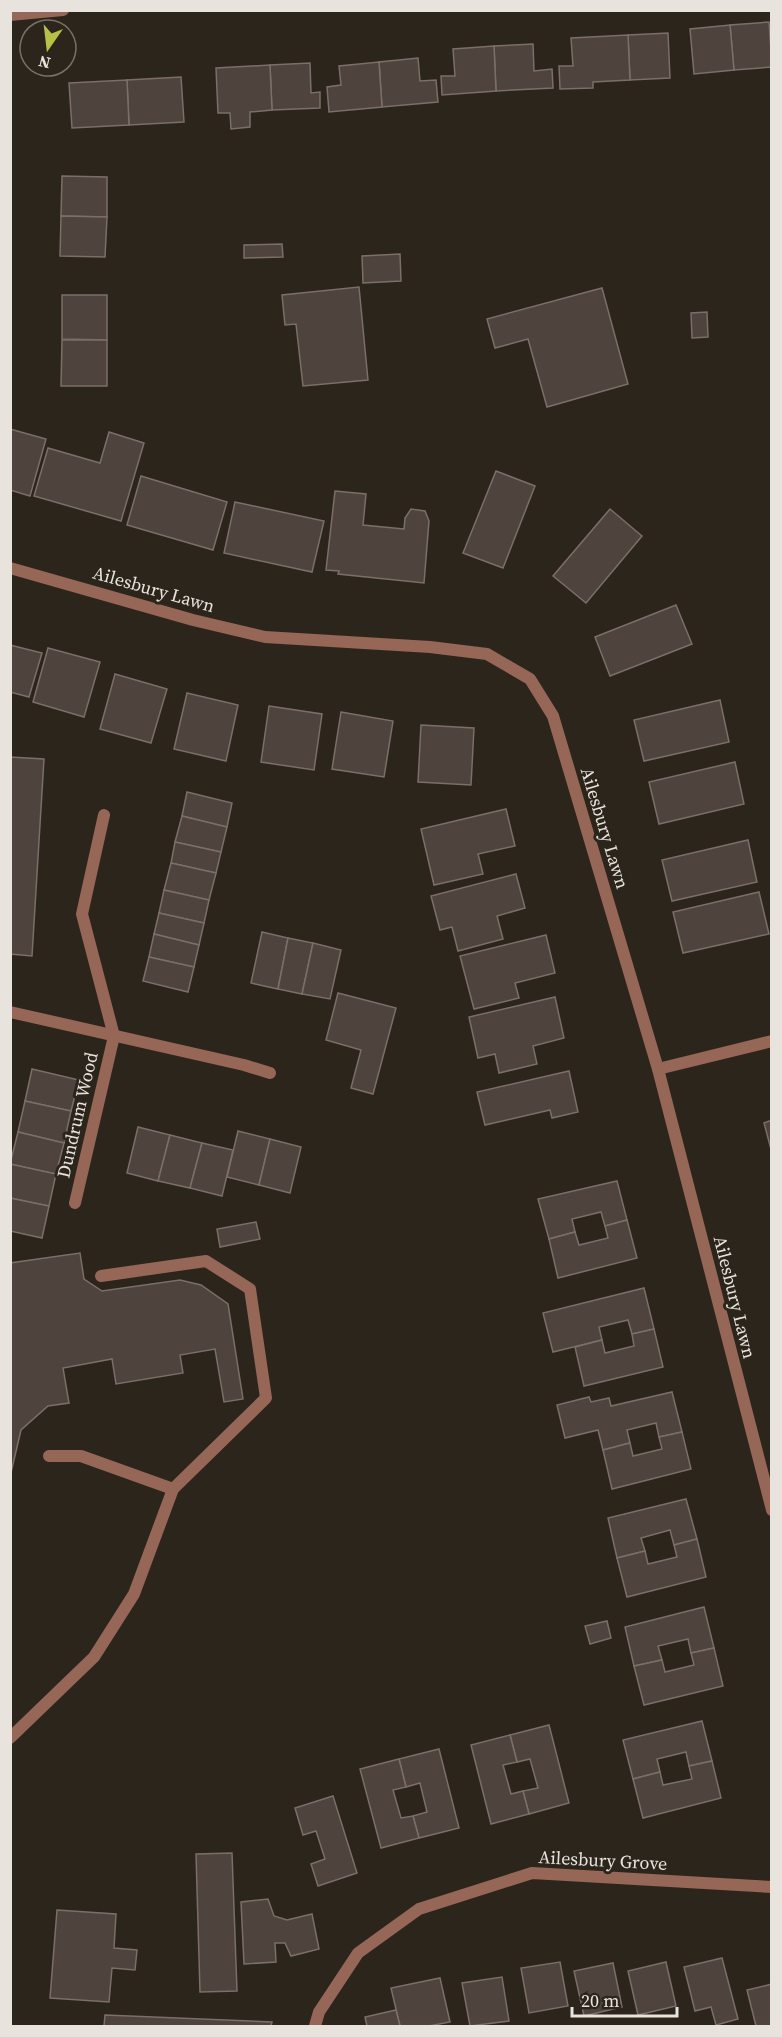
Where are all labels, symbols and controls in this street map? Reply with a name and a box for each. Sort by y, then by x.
north arrow [18,18,78,78]
text: N [36,50,53,75]
street label: Ailesbury Lawn [90,560,218,618]
street label: Ailesbury Lawn [575,764,635,892]
street label: Dundrum Wood [50,1050,104,1180]
street label: Ailesbury Lawn [708,1233,762,1361]
street label: Ailesbury Grove [538,1844,668,1876]
scale bar [572,1980,677,2018]
text: 20 m [581,1988,619,2013]

